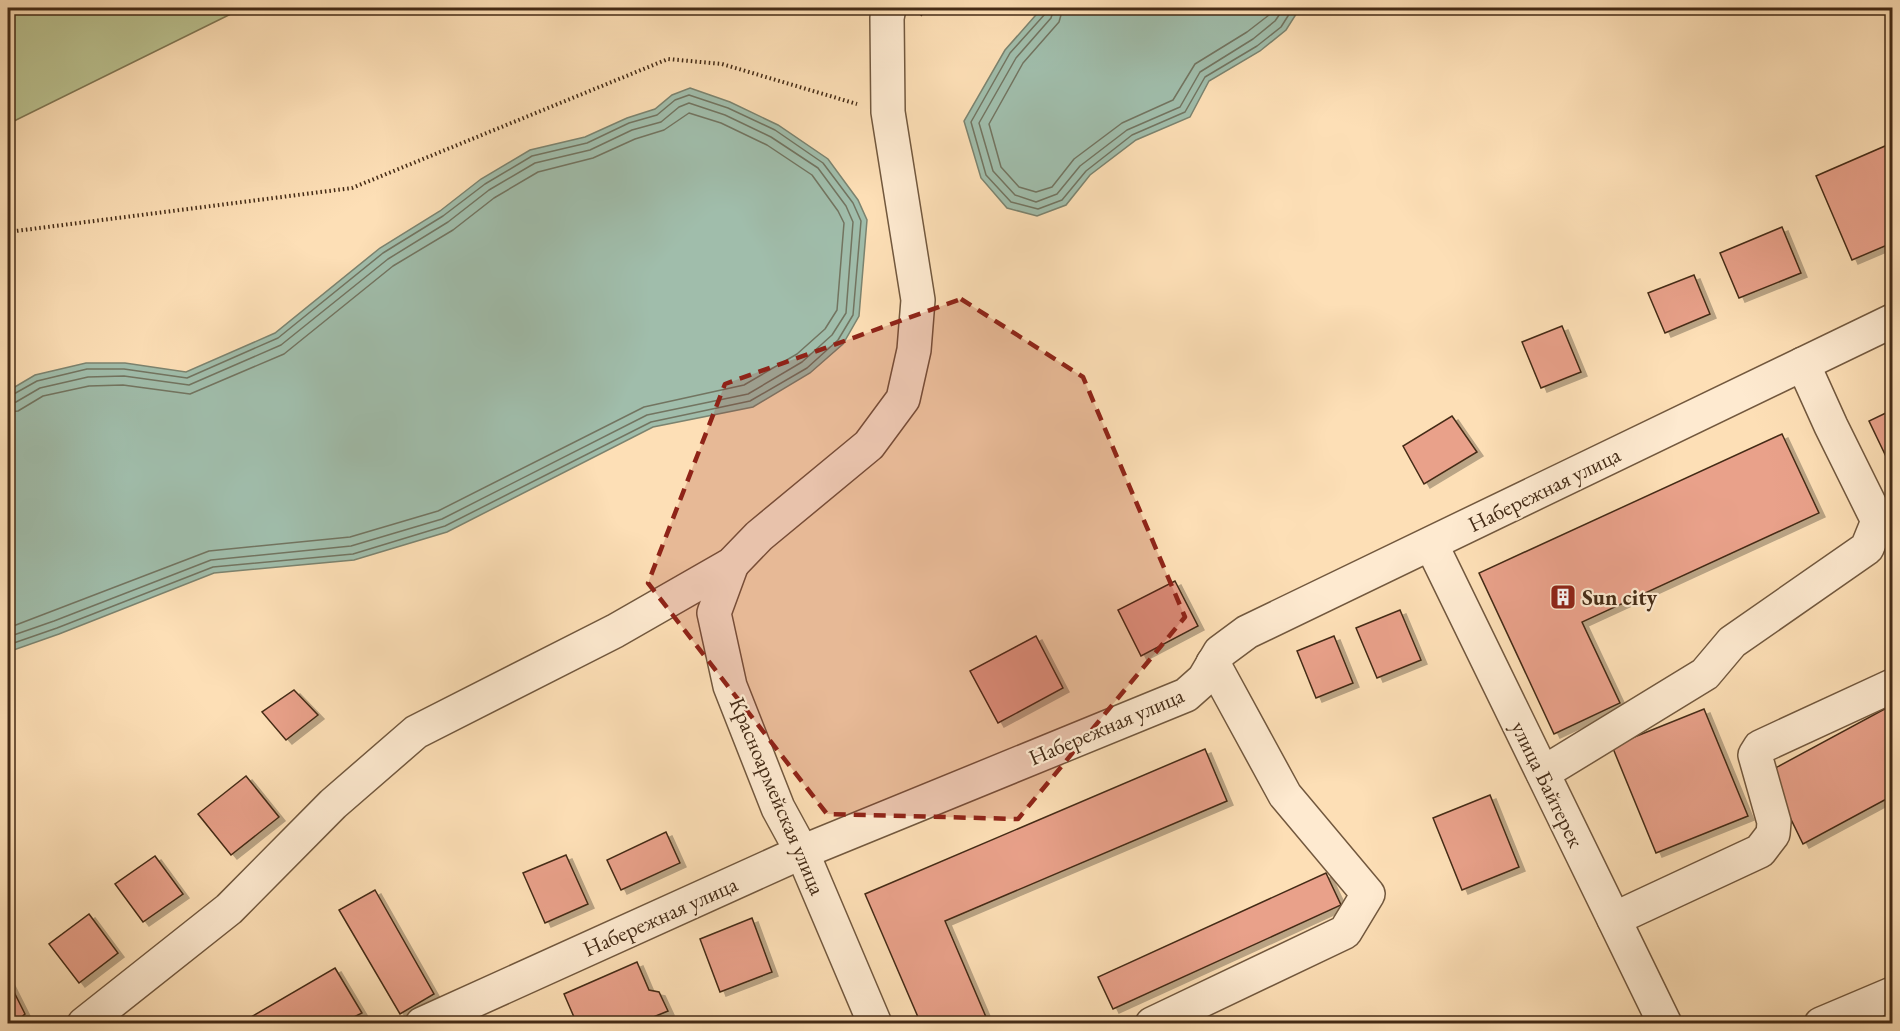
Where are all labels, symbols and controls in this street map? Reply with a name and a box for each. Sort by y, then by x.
street label: Набережная улица [1463,440,1625,539]
building icon: Sun city [1548,582,1578,612]
place label: Sun city [1582,583,1657,612]
street label: Набережная улица [1024,681,1189,772]
street label: Красноармейская улица [723,693,832,900]
street label: улица Байтерек [1504,716,1591,853]
street label: Набережная улица [578,869,742,964]

